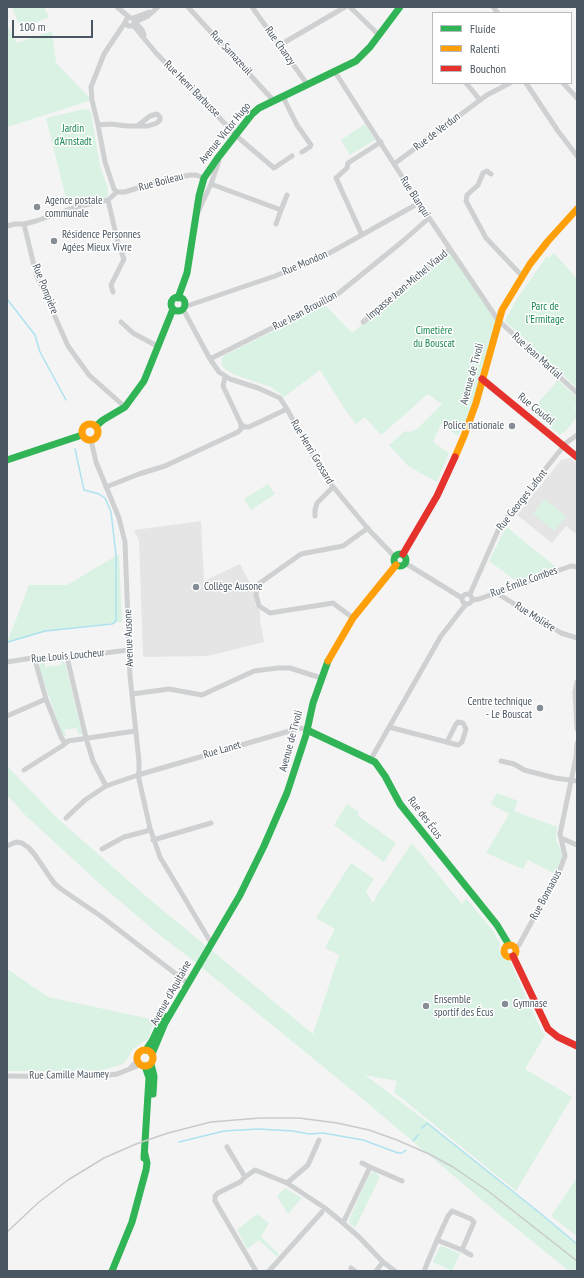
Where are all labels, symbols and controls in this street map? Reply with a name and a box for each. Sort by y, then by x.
scale bar [14,12,95,38]
legend [432,12,572,84]
text: 100 m [19,19,46,34]
text: Fluide [470,21,496,36]
street label: Rue Chanzy [262,24,298,68]
street label: Rue Samazeuil [207,28,255,78]
text: Ralenti [470,41,499,56]
street label: Rue Henri Barbusse [161,58,223,120]
text: Bouchon [470,61,506,76]
street label: Avenue Victor Hugo [196,100,254,166]
street label: Rue de Verdun [411,110,463,154]
park label: Jardin d'Arnstadt [54,122,92,148]
street label: Rue Boileau [137,170,185,194]
street label: Rue Blanqui [397,174,433,220]
place label: Agence postale communale [45,194,103,220]
marker: Agence postale communale [32,202,42,212]
place label: Résidence Personnes Agées Mieux Vivre [62,228,141,254]
marker: Résidence Personnes Agées Mieux Vivre [49,236,59,246]
street label: Impasse Jean-Michel Viaud [364,247,450,323]
street label: Rue Mondon [280,248,330,278]
street label: Rue Pompière [29,262,61,316]
street label: Rue Jean Brouillon [271,289,339,333]
park label: Parc de l'Ermitage [526,300,564,326]
park label: Cimetière du Bouscat [413,324,455,350]
street label: Rue Jean Martial [509,330,565,382]
street label: Avenue de Tivoli [457,342,487,406]
street label: Rue Coudol [515,390,557,428]
street label: Rue Henri Grossard [288,417,336,487]
place label: Police nationale [443,419,504,433]
marker: Police nationale [507,421,517,431]
street label: Rue Georges Lafont [494,467,550,533]
street label: Rue Émile Combes [489,564,559,600]
place label: Collège Ausone [204,580,263,594]
marker: Collège Ausone [191,582,201,592]
street label: Rue Molière [512,599,558,635]
street label: Avenue Ausone [121,609,137,667]
street label: Rue Louis Loucheur [31,646,105,666]
place label: Centre technique - Le Bouscat [468,695,532,721]
marker: Centre technique - Le Bouscat [535,703,545,713]
street label: Avenue de Tivoli [276,709,306,773]
street label: Rue Lanet [202,738,242,762]
street label: Rue des Écus [405,794,445,842]
street label: Rue Bonnaous [527,868,565,922]
street label: Avenue d'Aquitaine [148,958,194,1028]
place label: Ensemble sportif des Écus [434,993,494,1019]
place label: Gymnase [513,997,547,1011]
marker: Gymnase [500,999,510,1009]
marker: Ensemble sportif des Écus [421,1001,431,1011]
street label: Rue Camille Maumey [29,1068,109,1082]

